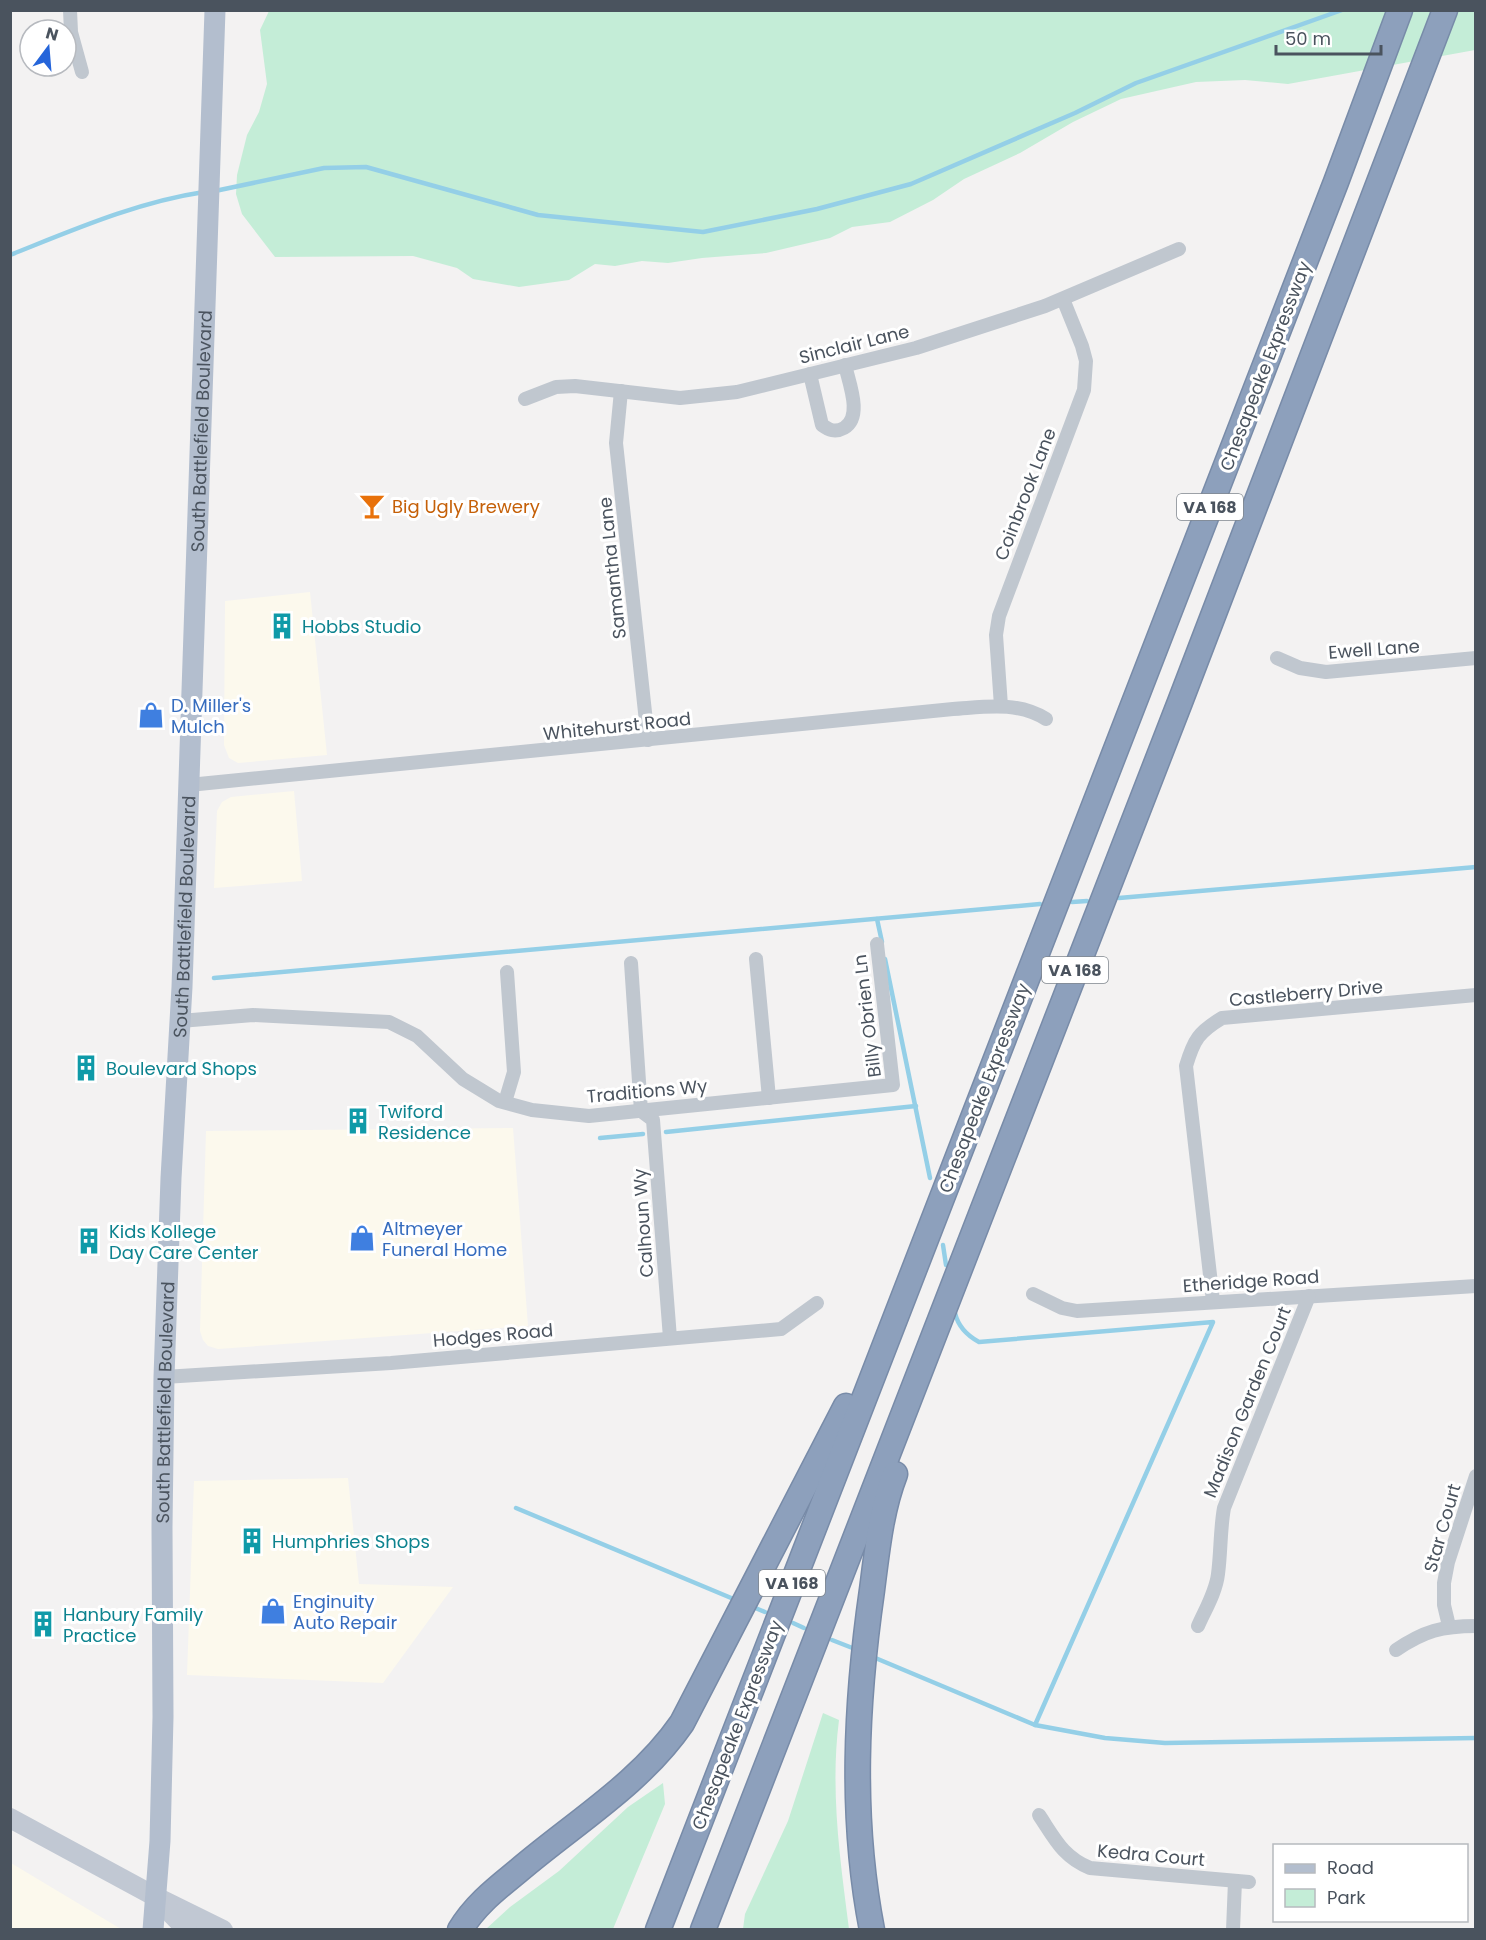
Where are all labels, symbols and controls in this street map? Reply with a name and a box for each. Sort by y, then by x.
north arrow [18,18,78,78]
scale bar [1276,18,1381,56]
text: N [43,21,61,47]
text: 50 m [1285,26,1331,51]
street label: Chesapeake Expressway [1213,258,1317,474]
street label: South Battlefield Boulevard [184,310,217,553]
street label: Sinclair Lane [796,318,912,370]
street label: Coinbrook Lane [988,424,1062,564]
bar icon: Big Ugly Brewery [357,491,387,521]
place label: Big Ugly Brewery [392,494,540,519]
road number: VA 168 [1177,494,1243,520]
street label: Samantha Lane [592,496,632,640]
building icon: Hobbs Studio [267,611,297,641]
place label: Hobbs Studio [302,614,421,639]
street label: Ewell Lane [1328,633,1420,665]
place label: D. Miller's Mulch [171,693,251,739]
shop icon: D. Miller's Mulch [136,700,166,730]
street label: Whitehurst Road [542,706,692,746]
street label: South Battlefield Boulevard [167,795,201,1039]
street label: Billy Obrien Ln [847,953,887,1079]
road number: VA 168 [1042,957,1108,983]
street label: Castleberry Drive [1228,974,1384,1012]
street label: Chesapeake Expressway [932,980,1036,1196]
building icon: Boulevard Shops [71,1053,101,1083]
place label: Boulevard Shops [106,1056,257,1081]
street label: Traditions Wy [586,1073,708,1109]
place label: Twiford Residence [378,1099,471,1145]
building icon: Twiford Residence [343,1106,373,1136]
street label: Calhoun Wy [627,1168,659,1278]
place label: Altmeyer Funeral Home [382,1216,507,1262]
place label: Kids Kollege Day Care Center [109,1219,259,1265]
shop icon: Altmeyer Funeral Home [347,1223,377,1253]
building icon: Kids Kollege Day Care Center [74,1226,104,1256]
street label: Etheridge Road [1182,1264,1320,1298]
street label: South Battlefield Boulevard [150,1281,180,1524]
street label: Madison Garden Court [1197,1303,1297,1501]
street label: Hodges Road [432,1317,554,1353]
street label: Star Court [1417,1481,1467,1575]
building icon: Humphries Shops [237,1526,267,1556]
place label: Humphries Shops [272,1529,430,1554]
road number: VA 168 [759,1570,825,1596]
place label: Enginuity Auto Repair [293,1589,397,1635]
shop icon: Enginuity Auto Repair [258,1596,288,1626]
place label: Hanbury Family Practice [63,1602,203,1648]
building icon: Hanbury Family Practice [28,1609,58,1639]
street label: Chesapeake Expressway [685,1617,789,1833]
street label: Kedra Court [1096,1838,1206,1872]
legend [1273,1844,1468,1922]
text: Road [1327,1855,1374,1880]
text: Park [1327,1885,1366,1910]

